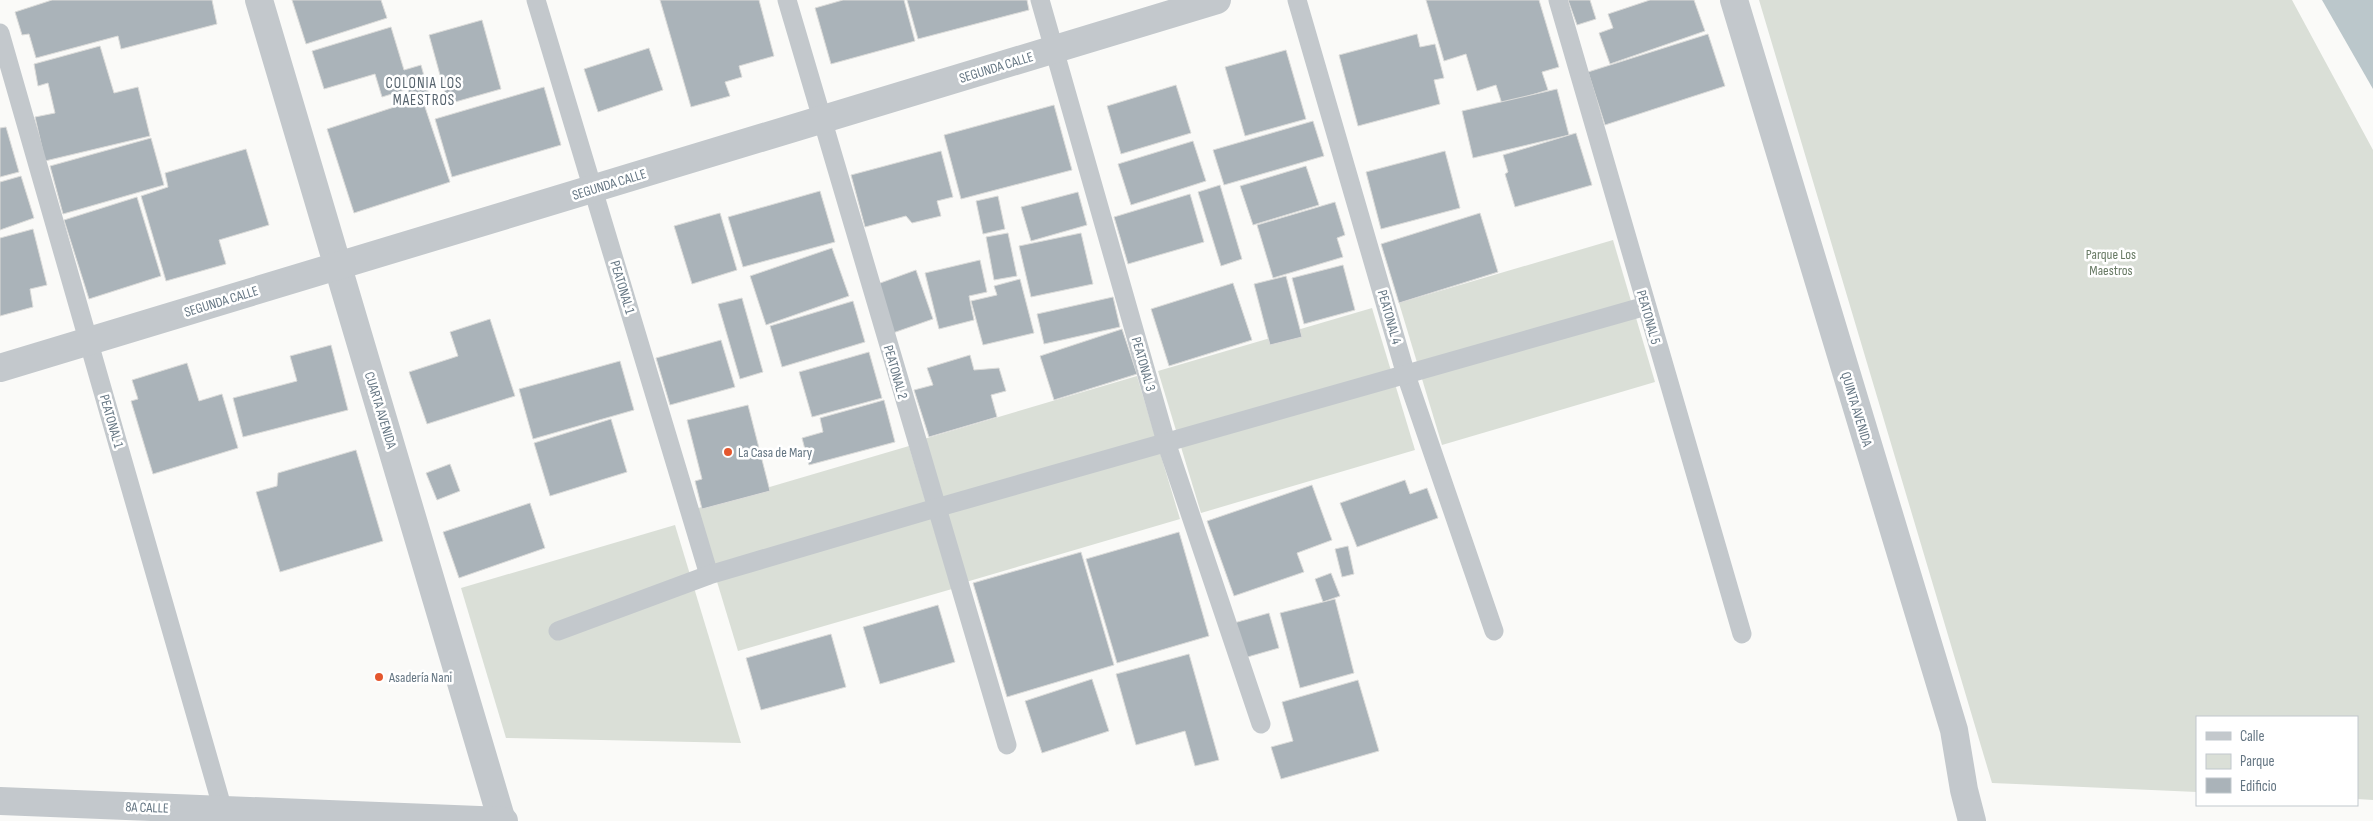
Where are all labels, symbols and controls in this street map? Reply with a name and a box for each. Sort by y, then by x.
street label: SEGUNDA CALLE [957,48,1035,87]
district label: COLONIA LOS MAESTROS [386,74,462,110]
street label: SEGUNDA CALLE [570,165,648,204]
park label: Parque Los Maestros [2086,246,2136,279]
street label: PEATONAL 1 [606,258,639,316]
street label: SEGUNDA CALLE [182,282,260,321]
street label: PEATONAL 4 [1374,288,1405,346]
street label: PEATONAL 5 [1633,288,1664,347]
street label: PEATONAL 3 [1128,335,1159,393]
street label: PEATONAL 2 [880,343,911,401]
street label: CUARTA AVENIDA [361,370,401,452]
street label: QUINTA AVENIDA [1837,370,1876,450]
street label: PEATONAL 1 [96,392,127,450]
place label: La Casa de Mary [738,444,813,461]
marker: La Casa de Mary [722,446,734,458]
place label: Asadería Nani [388,669,452,686]
marker: Asadería Nani [373,671,385,683]
legend [2196,716,2358,806]
text: Calle [2240,727,2264,746]
text: Parque [2240,752,2275,771]
text: Edificio [2240,777,2277,796]
street label: 8A CALLE [125,798,169,817]

